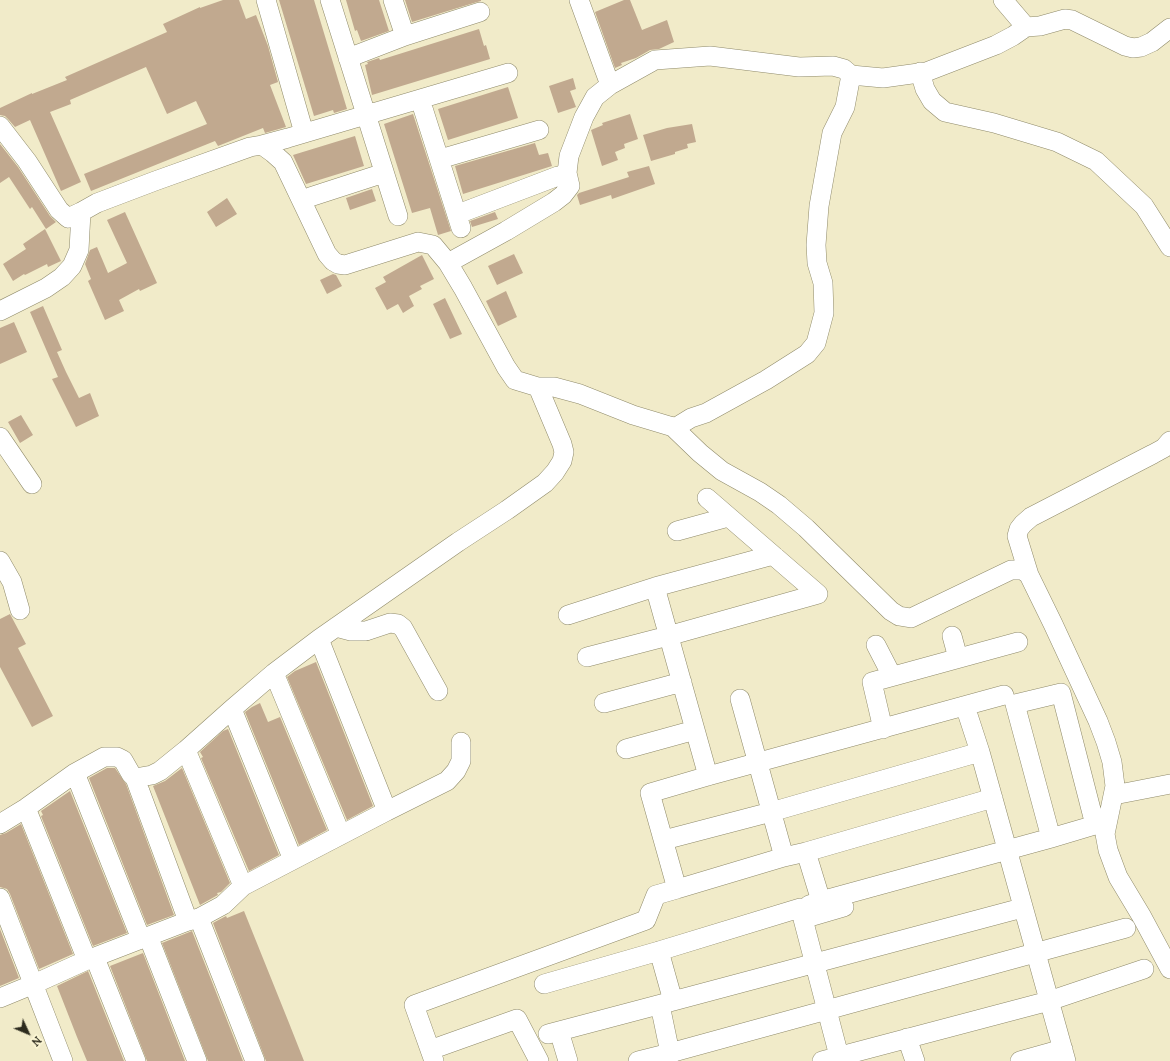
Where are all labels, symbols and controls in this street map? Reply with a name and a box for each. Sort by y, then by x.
north arrow [8,1013,48,1053]
text: N [29,1033,45,1049]

